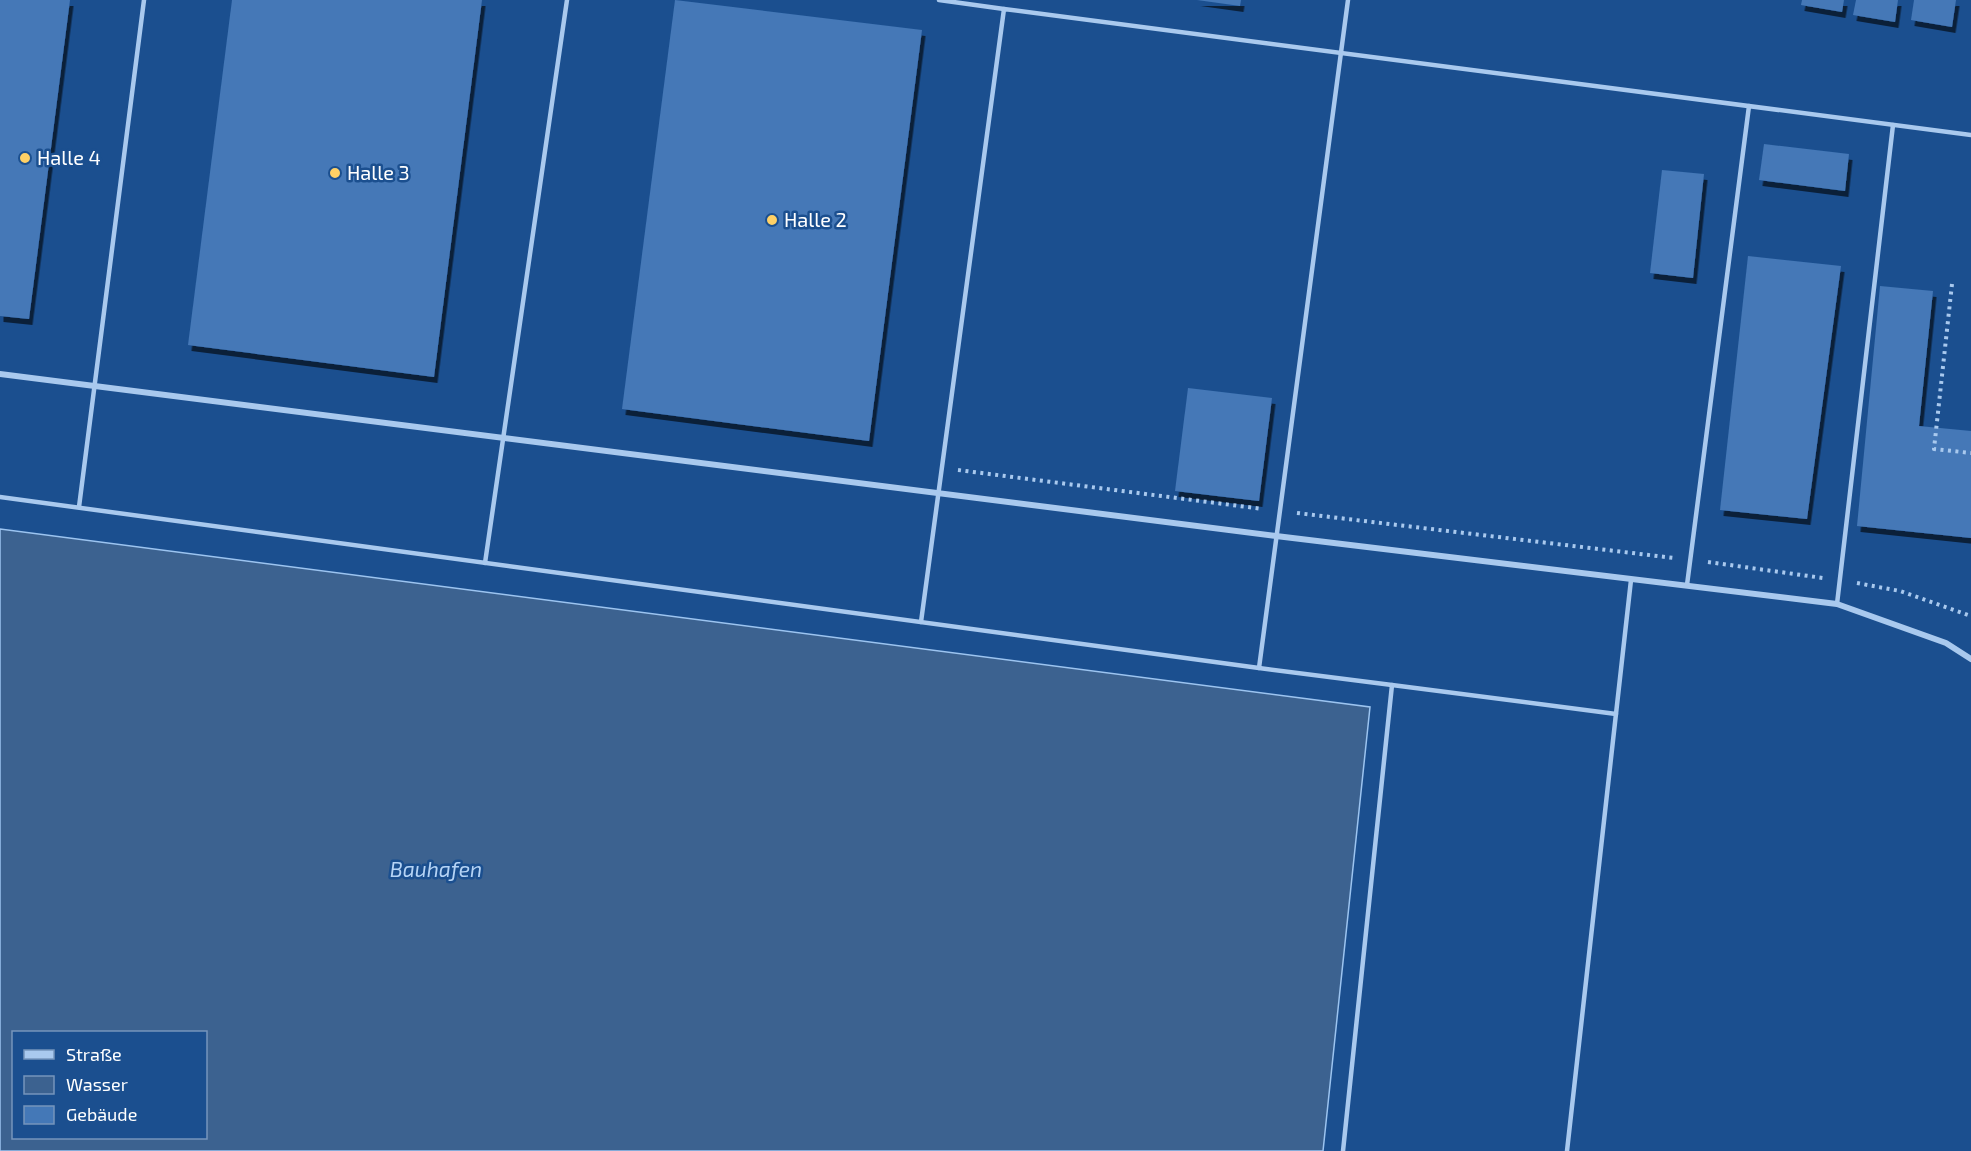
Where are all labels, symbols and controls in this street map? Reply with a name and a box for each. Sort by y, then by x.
place label: Halle 4 [37,145,101,169]
marker: Halle 4 [18,151,32,165]
place label: Halle 3 [347,160,410,184]
marker: Halle 3 [328,166,342,180]
place label: Halle 2 [784,207,847,231]
marker: Halle 2 [765,213,779,227]
water label: Bauhafen [390,856,482,881]
legend [12,1031,207,1139]
text: Straße [66,1043,122,1065]
text: Wasser [66,1073,128,1095]
text: Gebäude [66,1103,137,1125]

